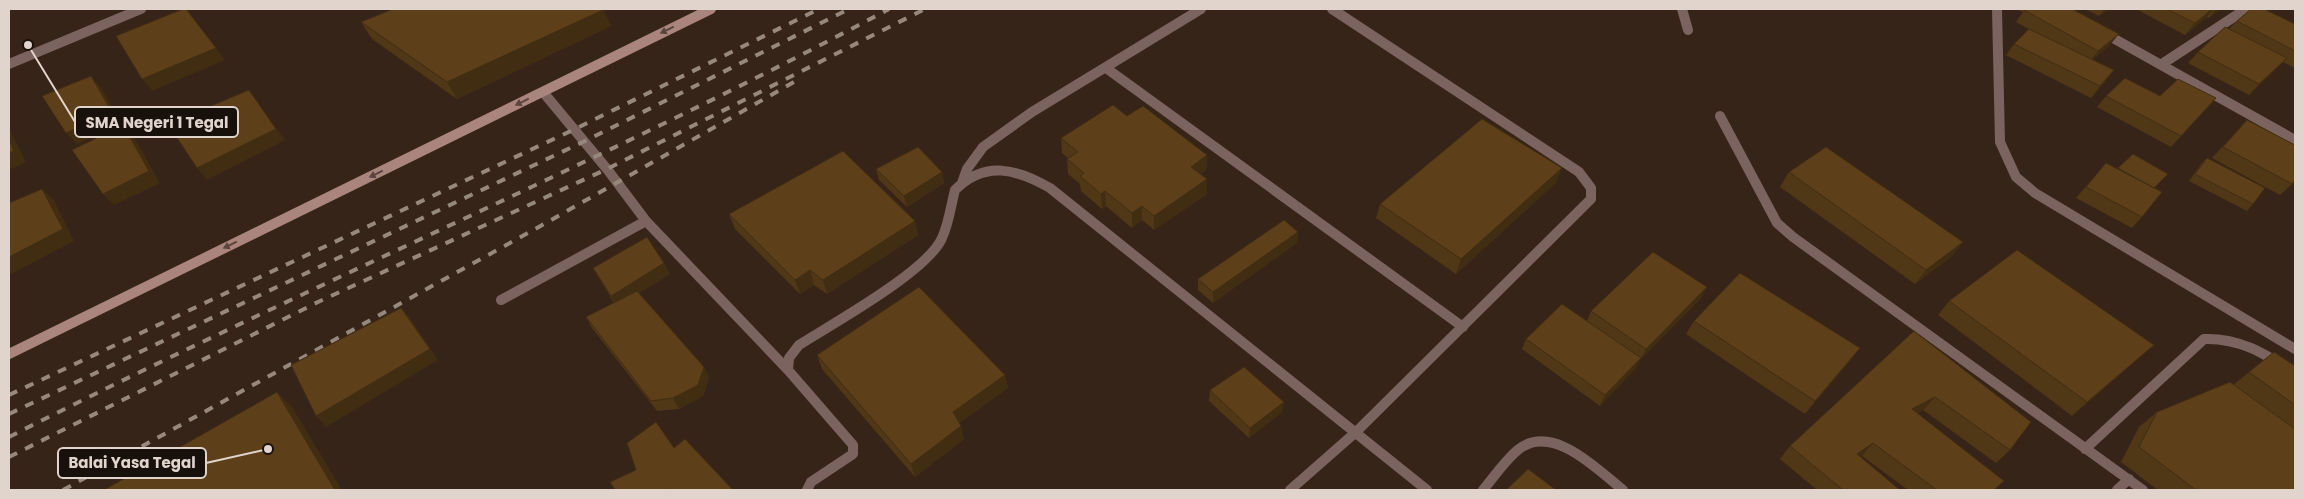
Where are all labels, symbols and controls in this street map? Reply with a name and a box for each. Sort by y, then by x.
one-way arrow [660,27,674,35]
one-way arrow [514,98,529,107]
callout: SMA Negeri 1 Tegal [75,107,238,137]
text: SMA Negeri 1 Tegal [86,112,228,133]
one-way arrow [369,170,383,178]
one-way arrow [223,242,237,250]
callout: Balai Yasa Tegal [58,448,206,478]
text: Balai Yasa Tegal [68,452,196,473]

